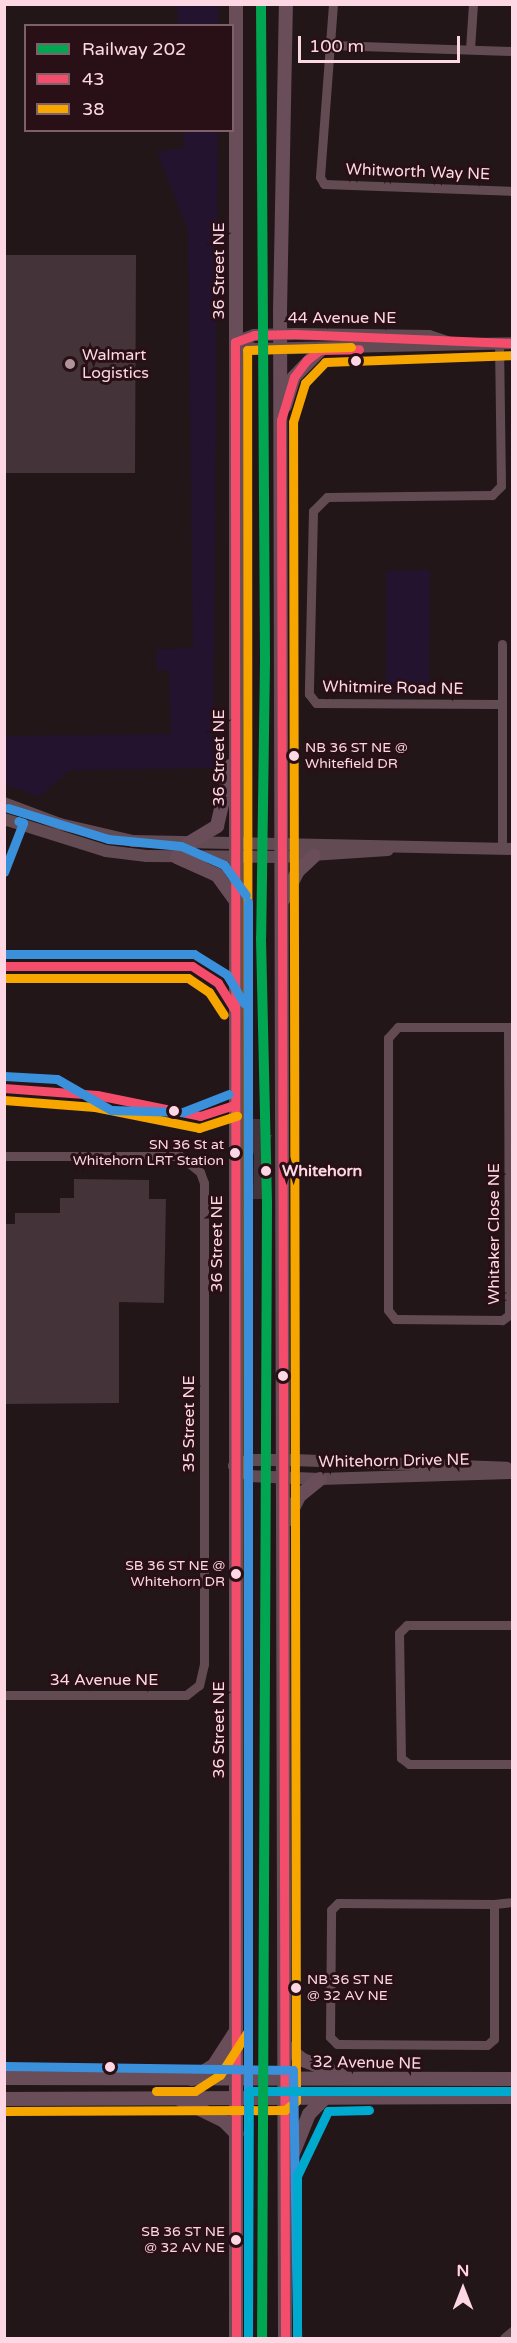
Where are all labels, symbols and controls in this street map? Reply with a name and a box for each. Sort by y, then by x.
legend [24,24,234,132]
scale bar [301,24,463,62]
text: 100 m [309,35,364,57]
text: Railway 202 [82,38,186,60]
text: 43 [82,68,105,90]
text: 38 [82,98,105,120]
street label: Whitworth Way NE [345,160,491,184]
street label: 36 Street NE [209,222,229,320]
street label: 44 Avenue NE [288,308,396,328]
place label: Walmart Logistics [82,345,149,383]
unlabelled marker [350,355,362,367]
marker: Walmart Logistics [63,357,77,371]
street label: Whitmire Road NE [322,677,464,699]
street label: 36 Street NE [209,709,229,807]
place label: NB 36 ST NE @ Whitefield DR [305,740,407,772]
marker: NB 36 ST NE @ Whitefield DR [288,750,300,762]
unlabelled marker [168,1105,180,1117]
place label: SN 36 St at Whitehorn LRT Station [73,1137,224,1170]
marker: SN 36 St at Whitehorn LRT Station [229,1147,241,1159]
marker: Whitehorn [255,1160,277,1182]
place label: Whitehorn [282,1161,362,1181]
street label: Whitaker Close NE [484,1163,504,1305]
street label: 36 Street NE [207,1195,227,1293]
unlabelled marker [277,1370,289,1382]
street label: 35 Street NE [179,1375,199,1473]
street label: Whitehorn Drive NE [318,1450,470,1472]
place label: SB 36 ST NE @ Whitehorn DR [125,1558,225,1590]
marker: SB 36 ST NE @ Whitehorn DR [230,1568,242,1580]
street label: 34 Avenue NE [50,1670,158,1690]
street label: 36 Street NE [209,1681,229,1779]
place label: NB 36 ST NE @ 32 AV NE [307,1972,393,2004]
marker: NB 36 ST NE @ 32 AV NE [290,1982,302,1994]
street label: 32 Avenue NE [312,2052,422,2074]
unlabelled marker [104,2061,116,2073]
place label: SB 36 ST NE @ 32 AV NE [141,2224,225,2256]
marker: SB 36 ST NE @ 32 AV NE [230,2234,242,2246]
north arrow [433,2259,493,2319]
text: N [457,2261,469,2281]

